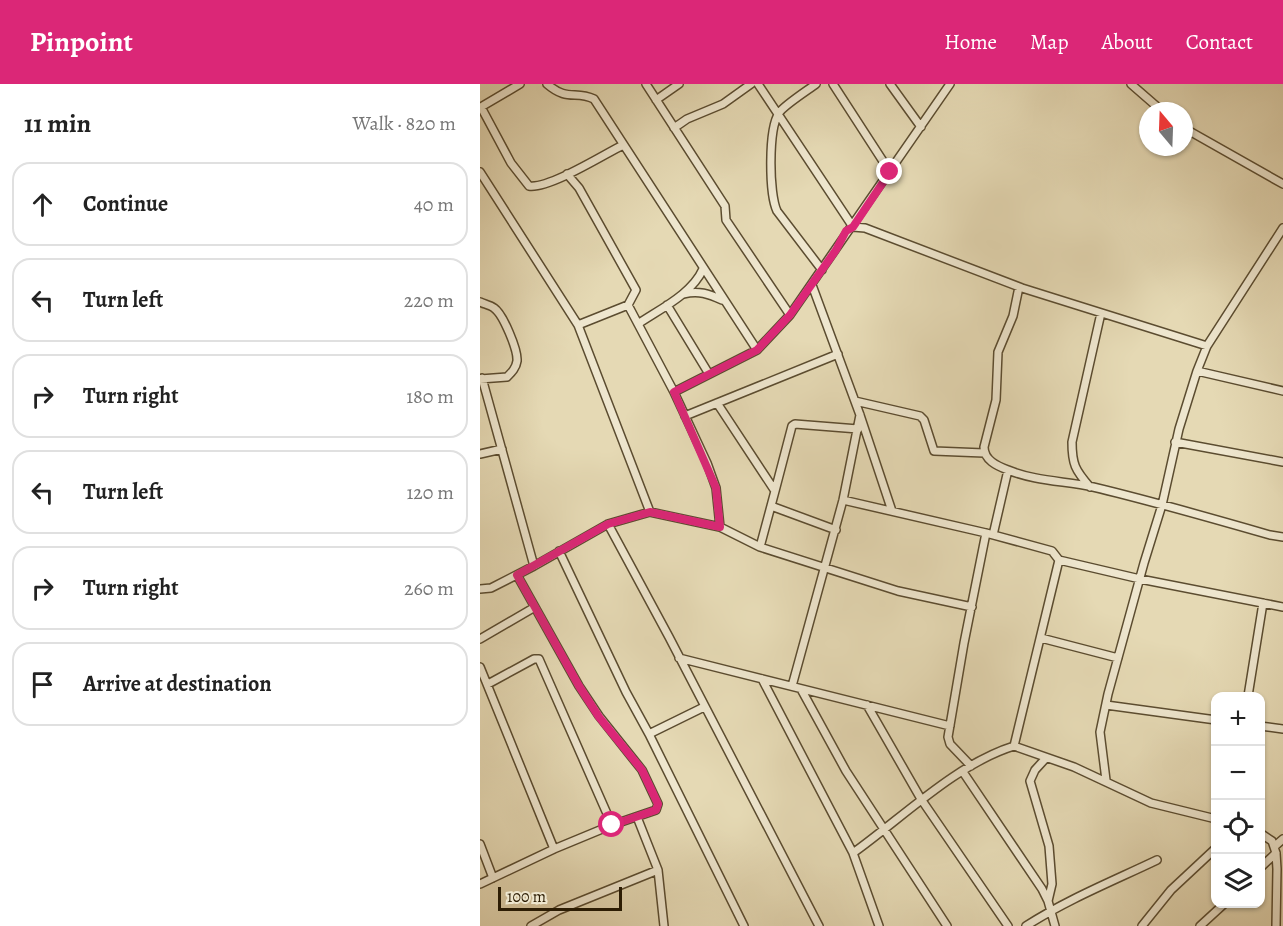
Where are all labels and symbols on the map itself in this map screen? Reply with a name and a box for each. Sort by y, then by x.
north arrow [1139,102,1193,156]
route end [876,158,902,184]
route start [598,811,624,837]
scale bar [498,884,622,912]

